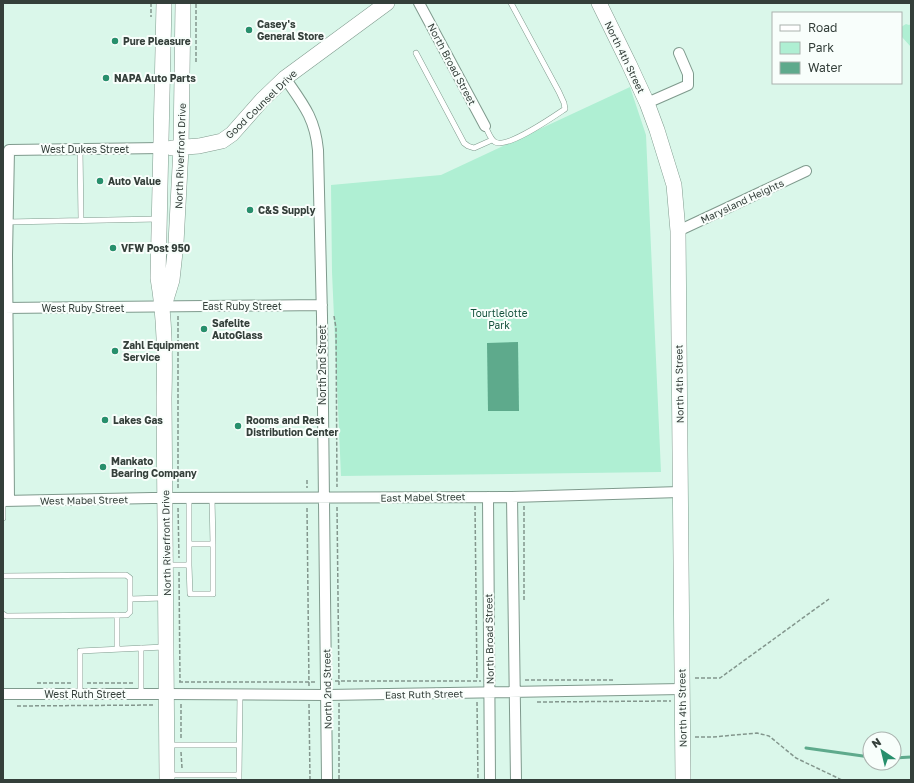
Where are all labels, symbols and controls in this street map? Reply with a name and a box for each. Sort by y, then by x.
legend [772,12,902,84]
place label: Casey's General Store [257,18,324,42]
street label: North 4th Street [602,19,648,95]
text: Road [808,20,837,35]
street label: North Broad Street [425,21,479,107]
marker: Casey's General Store [244,25,254,35]
place label: Pure Pleasure [123,35,191,47]
marker: Pure Pleasure [110,36,120,46]
text: Park [808,40,834,55]
text: Water [808,60,842,75]
street label: Good Counsel Drive [223,67,299,141]
place label: NAPA Auto Parts [114,72,196,84]
marker: NAPA Auto Parts [101,73,111,83]
street label: North Riverfront Drive [172,103,188,209]
street label: West Dukes Street [41,143,129,155]
place label: Auto Value [108,175,161,187]
marker: Auto Value [95,176,105,186]
street label: Marysland Heights [698,176,786,226]
place label: C&S Supply [258,204,316,216]
marker: C&S Supply [245,205,255,215]
place label: VFW Post 950 [121,242,191,254]
marker: VFW Post 950 [108,243,118,253]
street label: East Ruby Street [202,300,282,312]
street label: West Ruby Street [41,302,125,314]
park label: Tourtlelotte Park [470,307,528,331]
place label: Safelite AutoGlass [212,317,263,341]
marker: Safelite AutoGlass [199,324,209,334]
street label: North 2nd Street [316,325,328,405]
place label: Zahl Equipment Service [123,339,199,363]
street label: North 4th Street [672,345,686,423]
marker: Zahl Equipment Service [110,346,120,356]
place label: Lakes Gas [113,414,163,426]
place label: Rooms and Rest Distribution Center [246,414,338,438]
marker: Lakes Gas [100,415,110,425]
marker: Rooms and Rest Distribution Center [233,421,243,431]
place label: Mankato Bearing Company [111,455,197,479]
marker: Mankato Bearing Company [98,462,108,472]
street label: North Riverfront Drive [159,490,173,596]
street label: East Mabel Street [380,490,466,504]
street label: West Mabel Street [40,493,128,507]
street label: North Broad Street [482,594,496,684]
street label: North 2nd Street [320,649,334,729]
street label: North 4th Street [675,669,689,747]
street label: East Ruth Street [385,687,463,701]
street label: West Ruth Street [44,688,126,700]
north arrow [862,731,902,771]
text: N [869,735,883,750]

